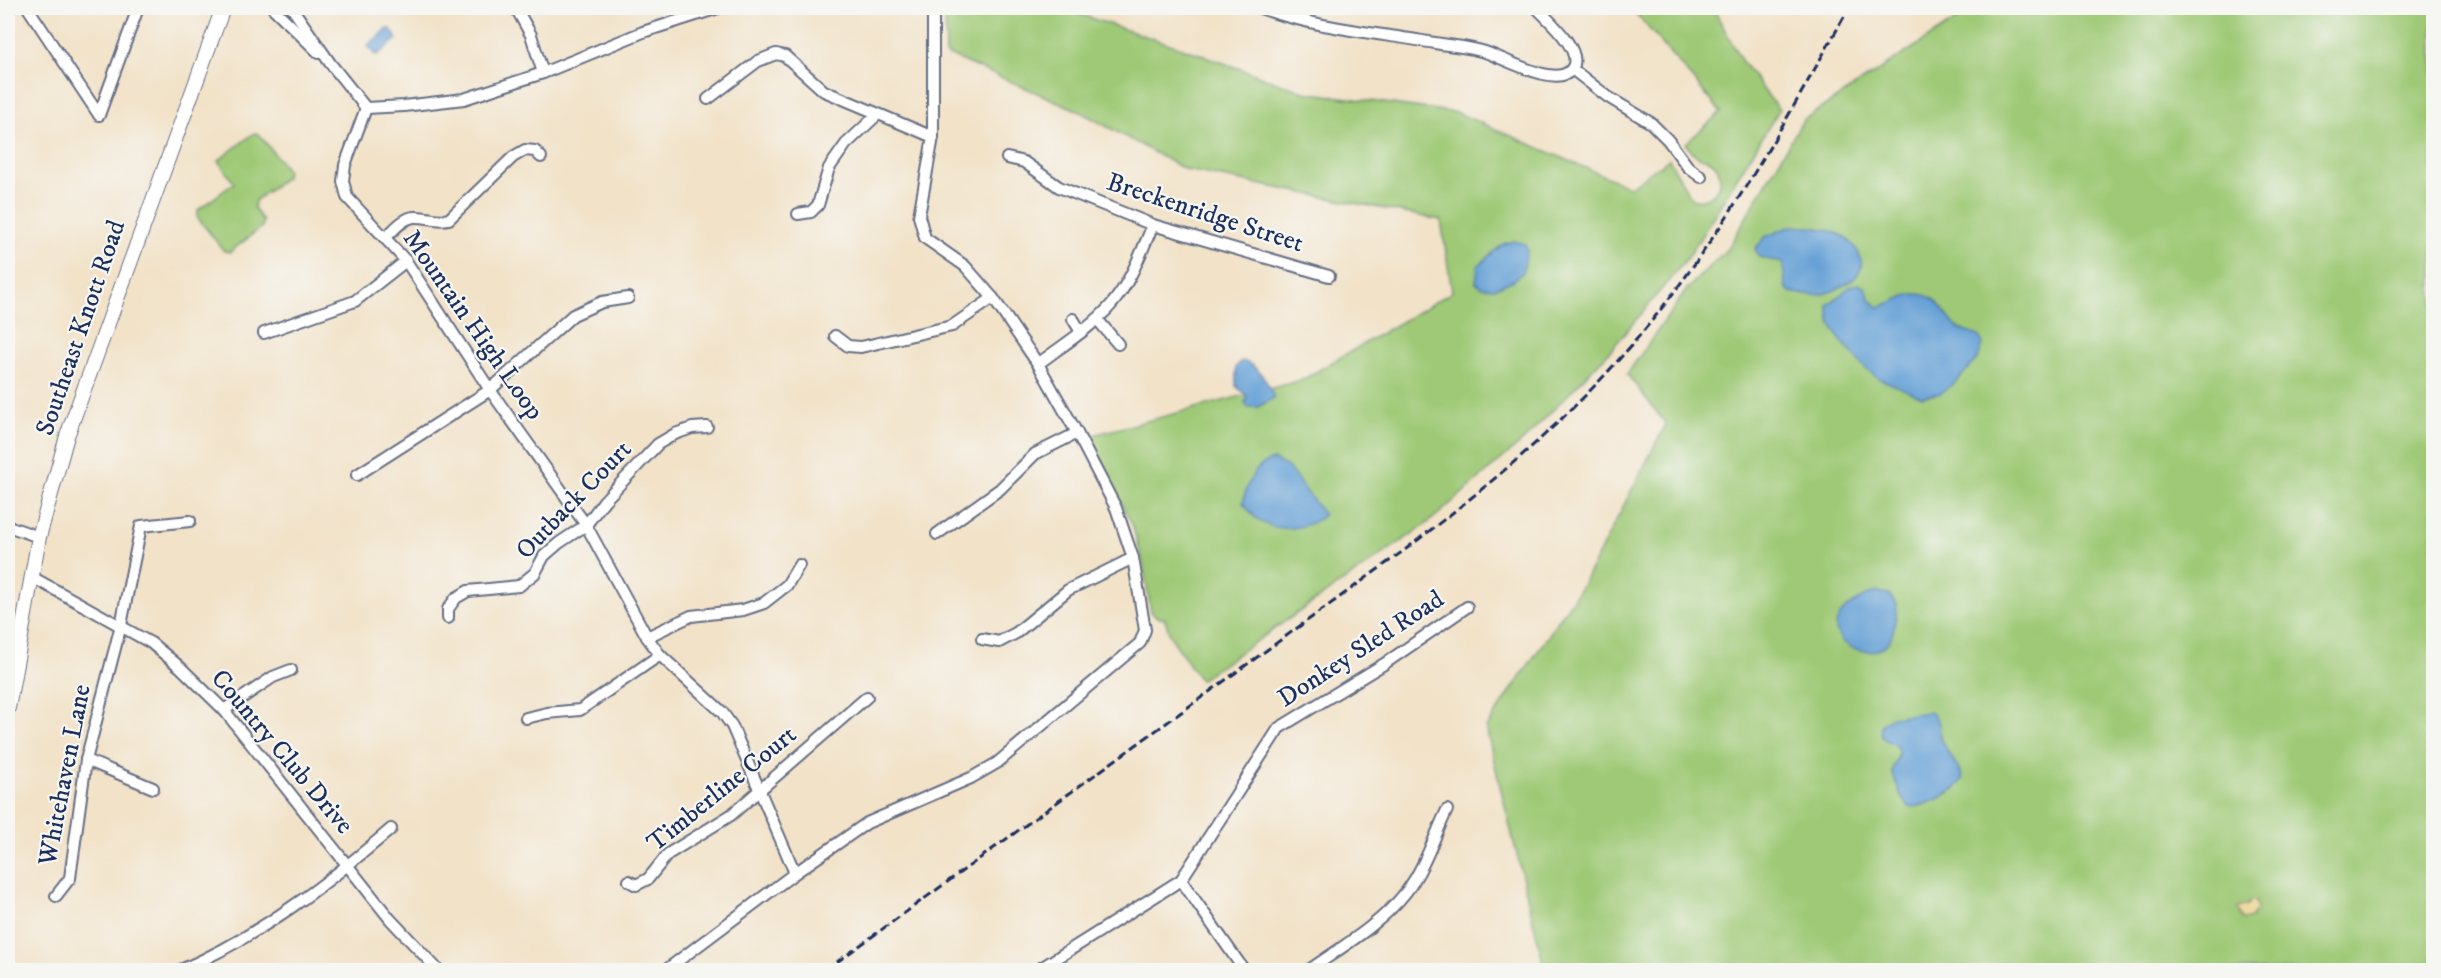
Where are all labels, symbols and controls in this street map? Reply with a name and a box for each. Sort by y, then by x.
street label: Breckenridge Street [1103,166,1307,260]
street label: Southeast Knott Road [29,216,133,440]
street label: Mountain High Loop [395,223,551,427]
street label: Outback Court [509,434,639,566]
street label: Donkey Sled Road [1272,583,1450,715]
street label: Country Club Drive [203,663,361,841]
street label: Whitehaven Lane [31,682,99,869]
street label: Timberline Court [640,719,804,859]

